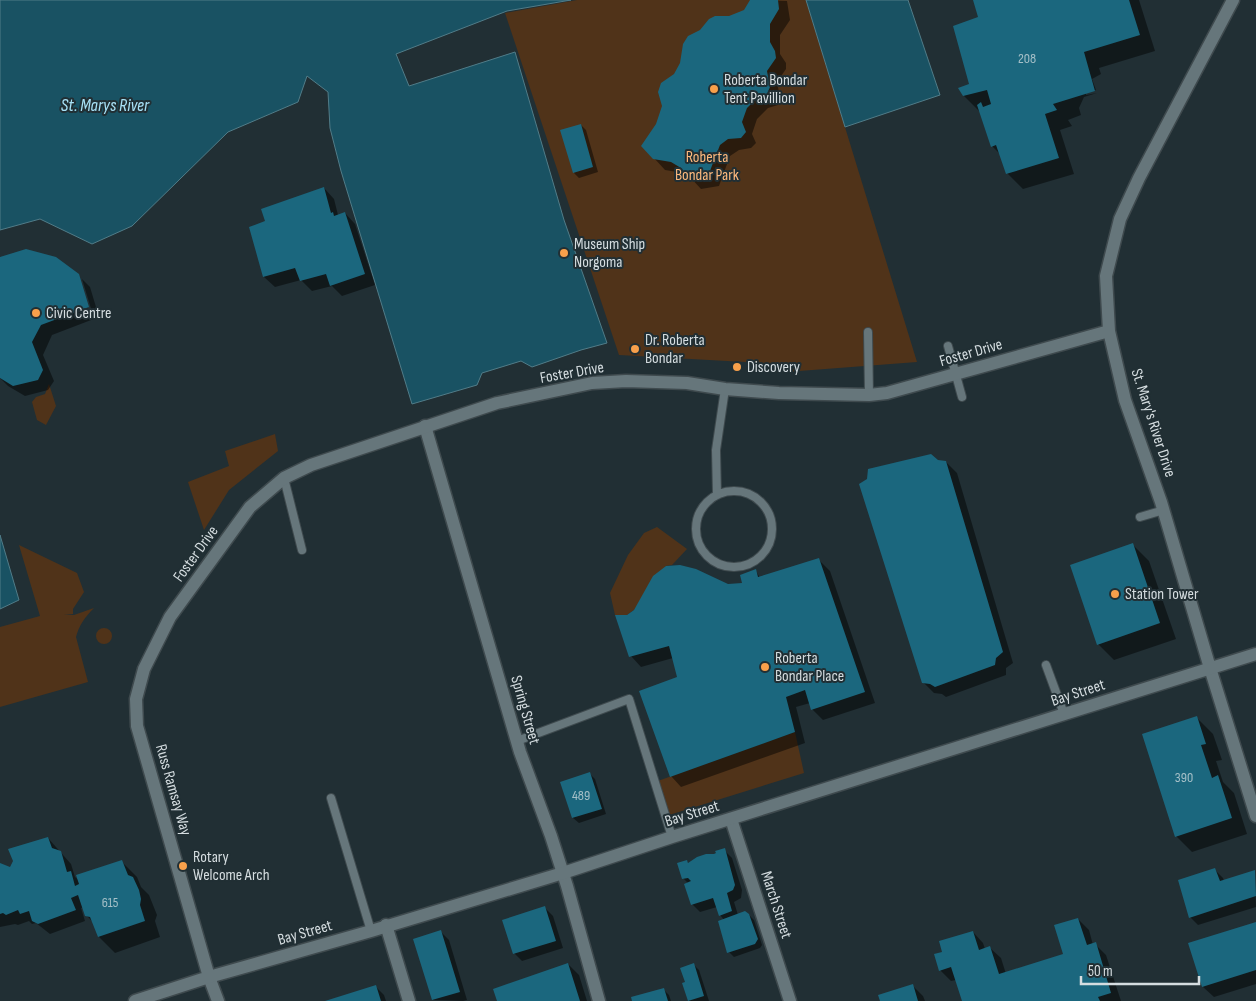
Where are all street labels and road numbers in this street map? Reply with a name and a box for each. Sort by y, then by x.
street label: Foster Drive [937,335,1005,371]
street label: Foster Drive [539,358,605,388]
street label: St. Mary's River Drive [1127,366,1179,480]
street label: Foster Drive [169,522,223,586]
street label: Spring Street [506,673,544,747]
street label: Bay Street [1049,675,1108,711]
street label: Russ Ramsay Way [151,742,195,838]
street label: Bay Street [663,797,722,831]
street label: March Street [756,869,796,941]
street label: Bay Street [276,916,334,950]

